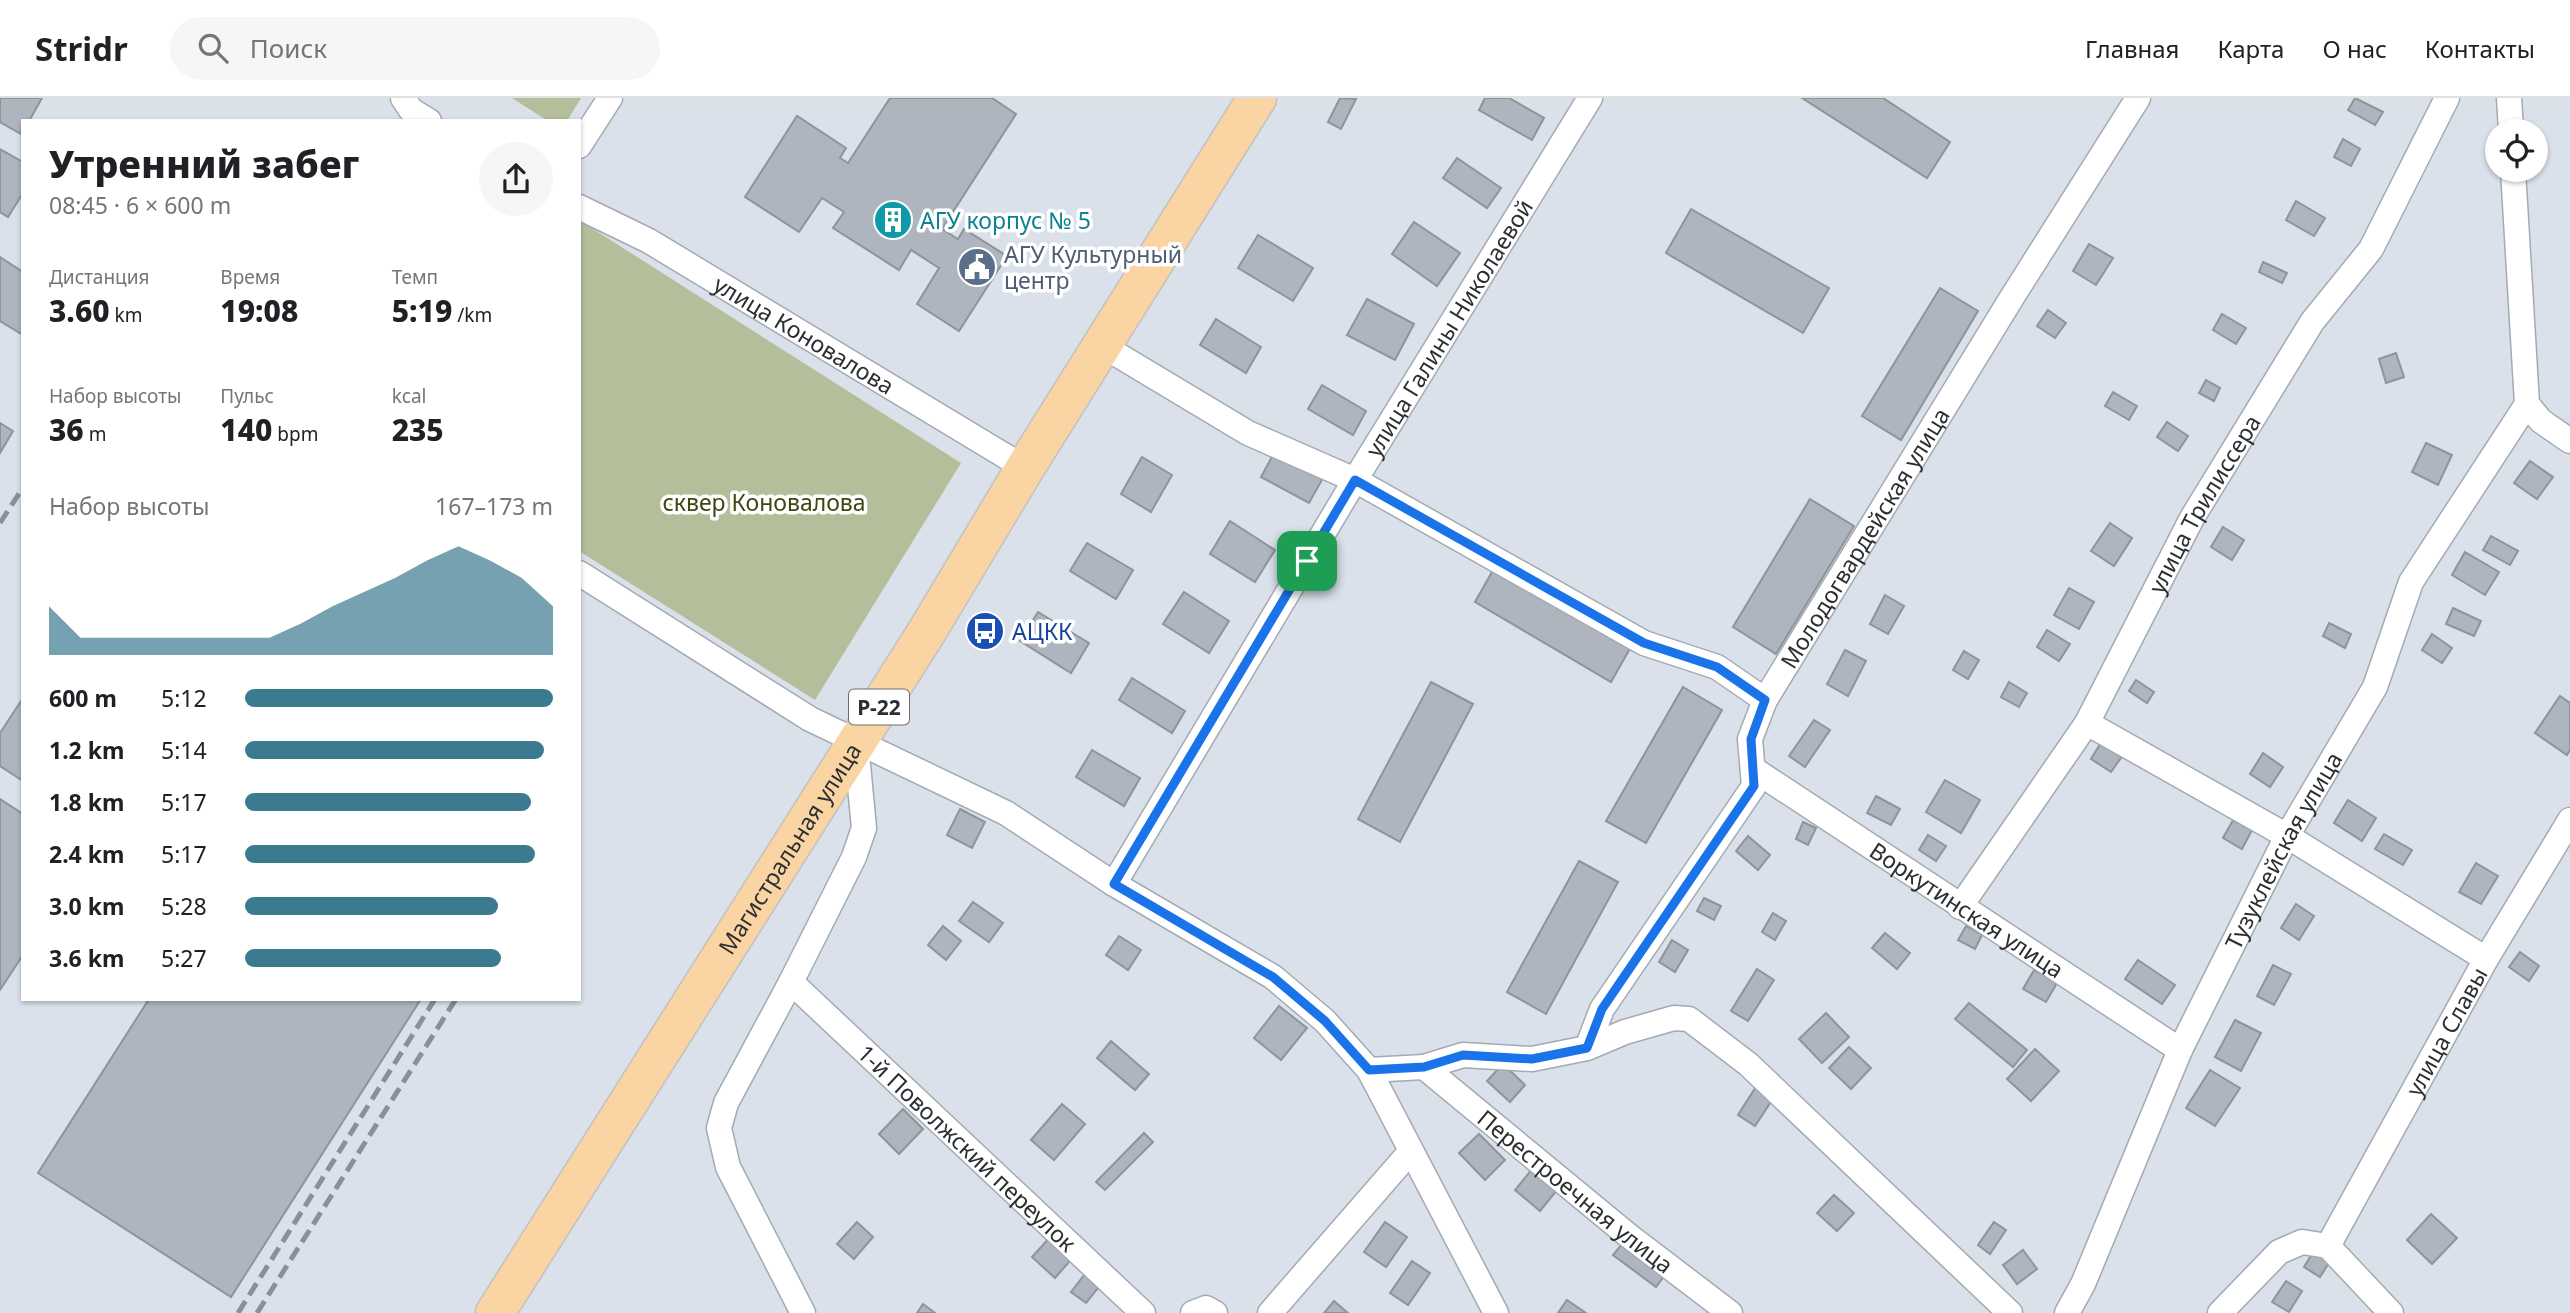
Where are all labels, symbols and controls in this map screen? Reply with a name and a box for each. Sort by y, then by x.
search box [170,17,660,80]
text: Stridr [35,26,128,71]
icon: search [194,29,232,67]
text: Поиск [250,30,327,66]
text: Главная [2085,32,2179,65]
text: Карта [2217,32,2284,65]
text: О нас [2322,32,2387,65]
text: Контакты [2425,32,2535,65]
map controls [2485,119,2548,182]
button: locate [2485,119,2548,182]
text: Утренний забег [49,137,359,189]
button: share [479,142,553,216]
text: 08:45 · 6 × 600 m [49,189,231,221]
street label: улица Галины Николаевой [1357,193,1540,463]
building icon: АГУ корпус № 5 [872,199,914,241]
place label: АГУ корпус № 5 [920,204,1091,236]
place label: АГУ Культурный центр [1004,238,1182,296]
public building icon: АГУ Культурный центр [956,246,998,288]
text: Дистанция [49,264,149,290]
text: Время [220,264,280,290]
text: Темп [392,264,438,290]
street label: улица Коновалова [708,268,900,401]
text: 3.60 [49,290,110,331]
text: 19:08 [220,290,298,331]
text: 5:19 [392,290,452,331]
text: km [110,302,142,328]
text: /km [452,302,492,328]
text: Набор высоты [49,383,181,409]
text: Пульс [220,383,274,409]
text: kcal [392,383,426,409]
street label: Молодогвардейская улица [1772,402,1957,674]
street label: улица Трилиссера [2140,408,2268,599]
text: 36 [49,409,84,450]
text: 140 [220,409,272,450]
text: 235 [392,409,444,450]
text: m [84,421,106,447]
text: bpm [272,421,318,447]
park label: сквер Коновалова [662,486,866,518]
text: Набор высоты [49,490,209,522]
text: 167–173 m [435,490,553,522]
pin [1277,531,1337,591]
icon: arrive [1288,542,1326,580]
bus stop icon: АЦКК [964,610,1006,652]
place label: АЦКК [1012,615,1073,647]
text: 600 m [49,682,117,714]
text: 5:12 [161,682,207,714]
road number: Р-22 [849,690,909,724]
text: 1.2 km [49,734,124,766]
text: 5:14 [161,734,207,766]
street label: Магистральная улица [711,737,868,960]
street label: Тузуклейская улица [2217,746,2349,955]
text: 1.8 km [49,786,124,818]
text: 5:17 [161,786,207,818]
street label: Воркутинская улица [1864,834,2070,985]
text: 2.4 km [49,838,124,870]
text: 5:17 [161,838,207,870]
text: 3.0 km [49,890,124,922]
text: 5:28 [161,890,207,922]
text: 3.6 km [49,942,124,974]
text: 5:27 [161,942,207,974]
street label: улица Славы [2398,961,2495,1102]
street label: 1-й Поволжский переулок [851,1037,1084,1259]
street label: Перестроечная улица [1471,1102,1680,1280]

